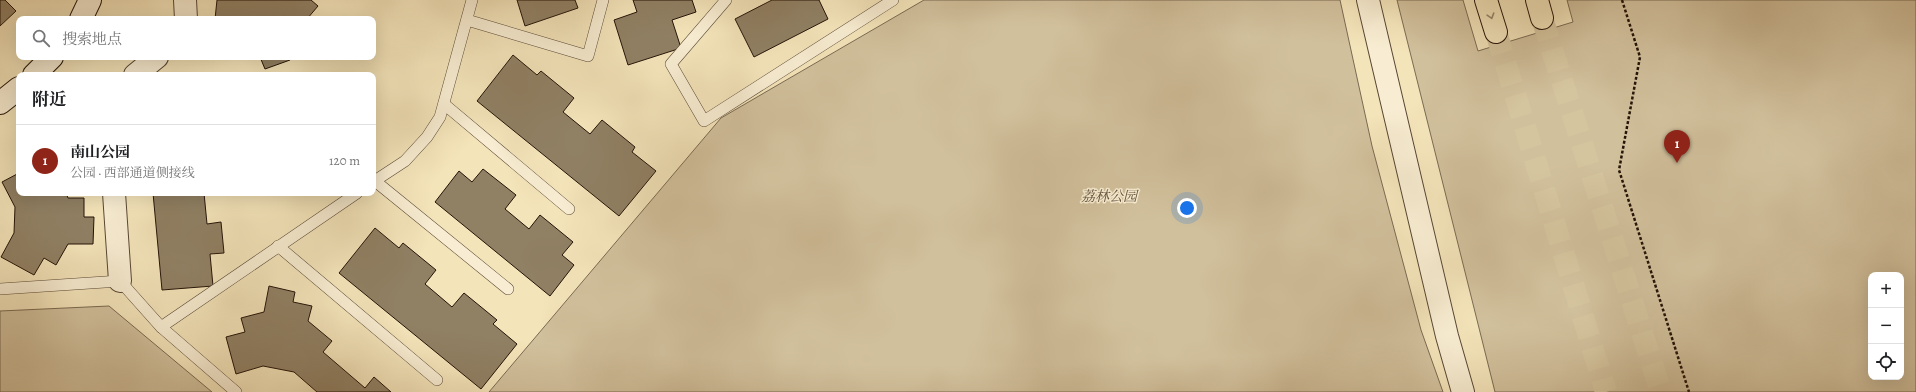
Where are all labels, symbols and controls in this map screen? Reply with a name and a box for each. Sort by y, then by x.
one-way arrow [1486,12,1495,19]
search box [16,16,376,60]
icon: search [30,27,52,49]
text: 搜索地点 [62,29,122,49]
text: 附近 [32,88,66,111]
pin: 1 [1664,130,1690,163]
text: 南山公园 [70,142,130,162]
text: 1 [43,152,47,169]
text: 120 m [329,152,360,169]
text: 公园 · 西部通道侧接线 [70,164,195,181]
park label: 荔林公园 [1081,187,1139,206]
your location [1177,198,1197,218]
map controls [1868,272,1904,380]
button: + [1868,272,1904,308]
button: − [1868,308,1904,344]
button: locate [1868,344,1904,380]

